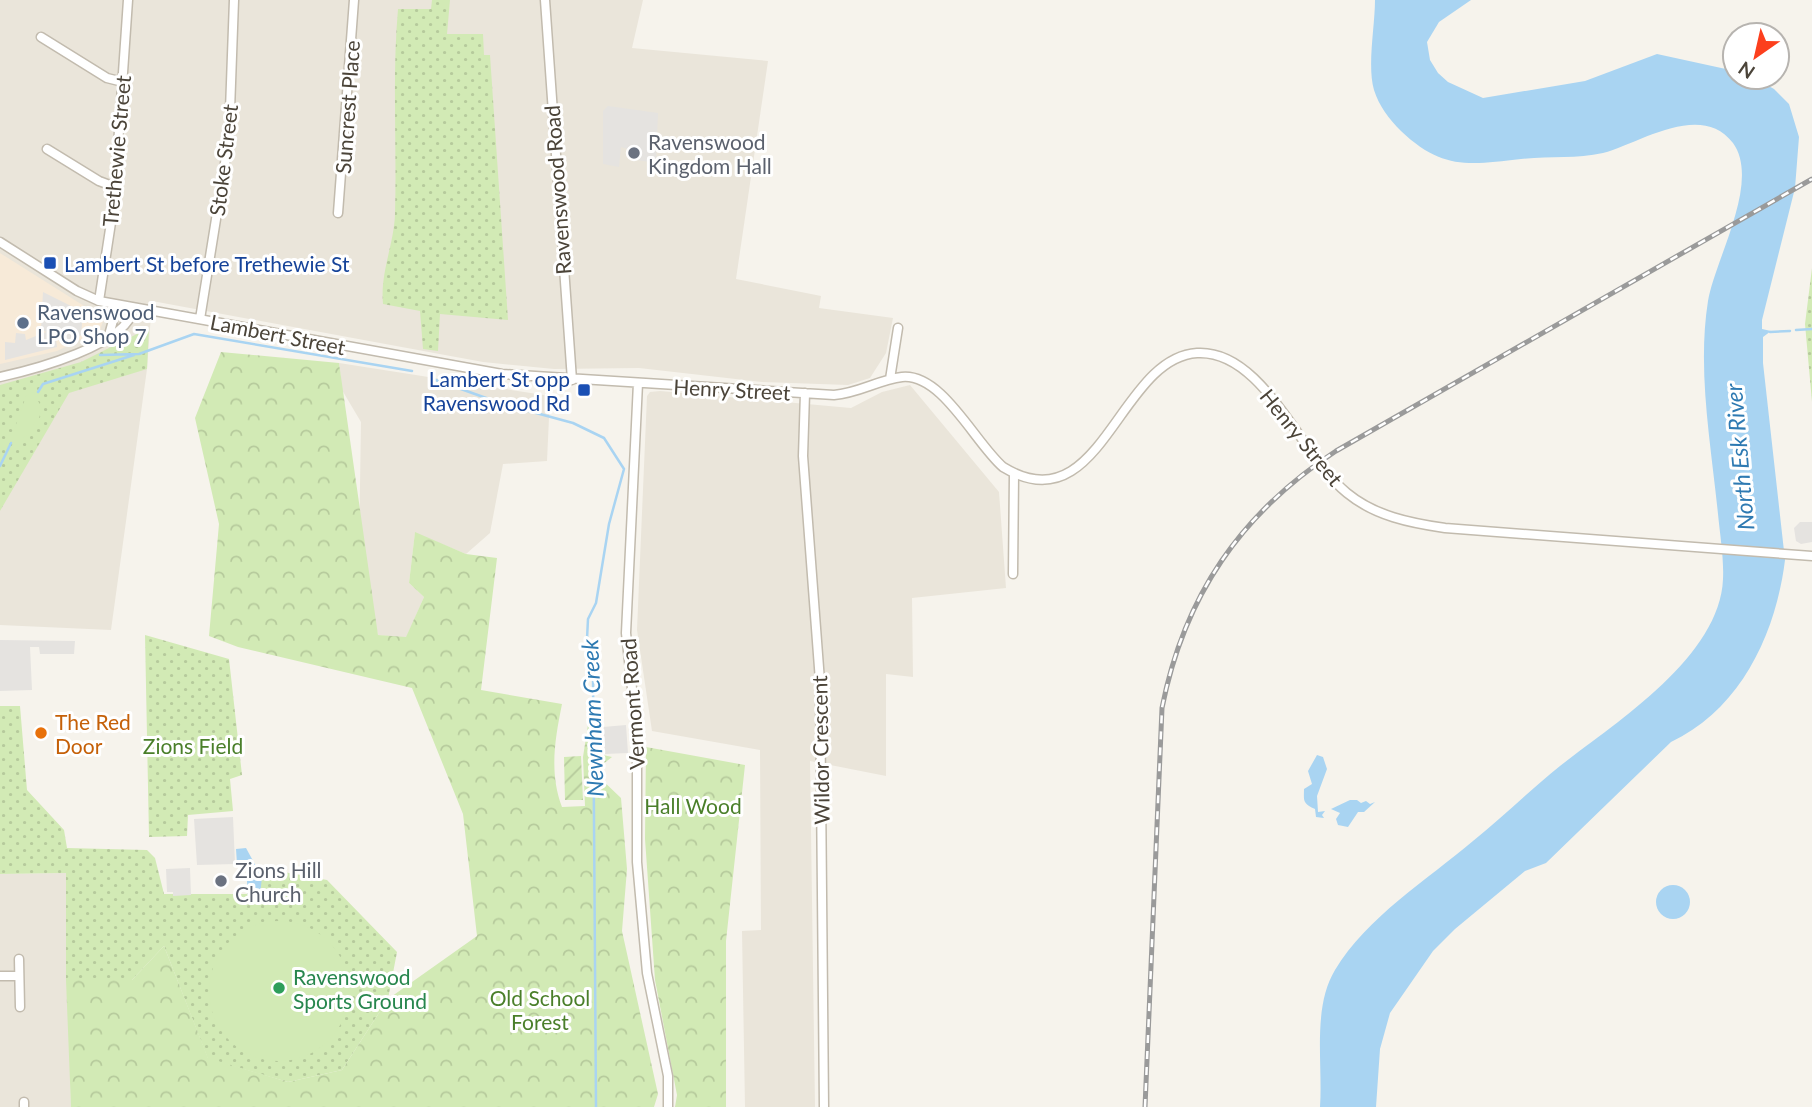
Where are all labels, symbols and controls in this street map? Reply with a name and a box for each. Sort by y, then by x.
north arrow [1721,21,1791,91]
street label: Suncrest Place [330,39,364,175]
text: N [1734,57,1759,84]
street label: Trethewie Street [97,74,135,228]
street label: Stoke Street [204,102,242,217]
street label: Ravenswood Road [539,105,575,275]
place label: Ravenswood Kingdom Hall [648,129,772,178]
marker: Ravenswood Kingdom Hall [626,145,642,161]
place label: Lambert St before Trethewie St [64,251,350,276]
marker: Lambert St before Trethewie St [42,255,58,271]
place label: Ravenswood LPO Shop 7 [37,299,155,348]
street label: Lambert Street [208,309,348,359]
marker: Ravenswood LPO Shop 7 [15,315,31,331]
place label: Lambert St opp Ravenswood Rd [423,366,570,415]
street label: Henry Street [673,373,792,405]
water label: North Esk River [1719,381,1759,532]
marker: Lambert St opp Ravenswood Rd [576,382,592,398]
street label: Henry Street [1255,384,1349,491]
street label: Vermont Road [615,637,649,771]
water label: Newnham Creek [575,638,609,797]
street label: Wildor Crescent [806,675,834,825]
place label: The Red Door [55,709,131,758]
marker: The Red Door [33,725,49,741]
park label: Zions Field [143,733,243,758]
park label: Hall Wood [644,793,742,818]
place label: Zions Hill Church [235,857,322,906]
marker: Zions Hill Church [213,873,229,889]
place label: Ravenswood Sports Ground [293,964,427,1013]
marker: Ravenswood Sports Ground [271,980,287,996]
park label: Old School Forest [490,985,590,1034]

